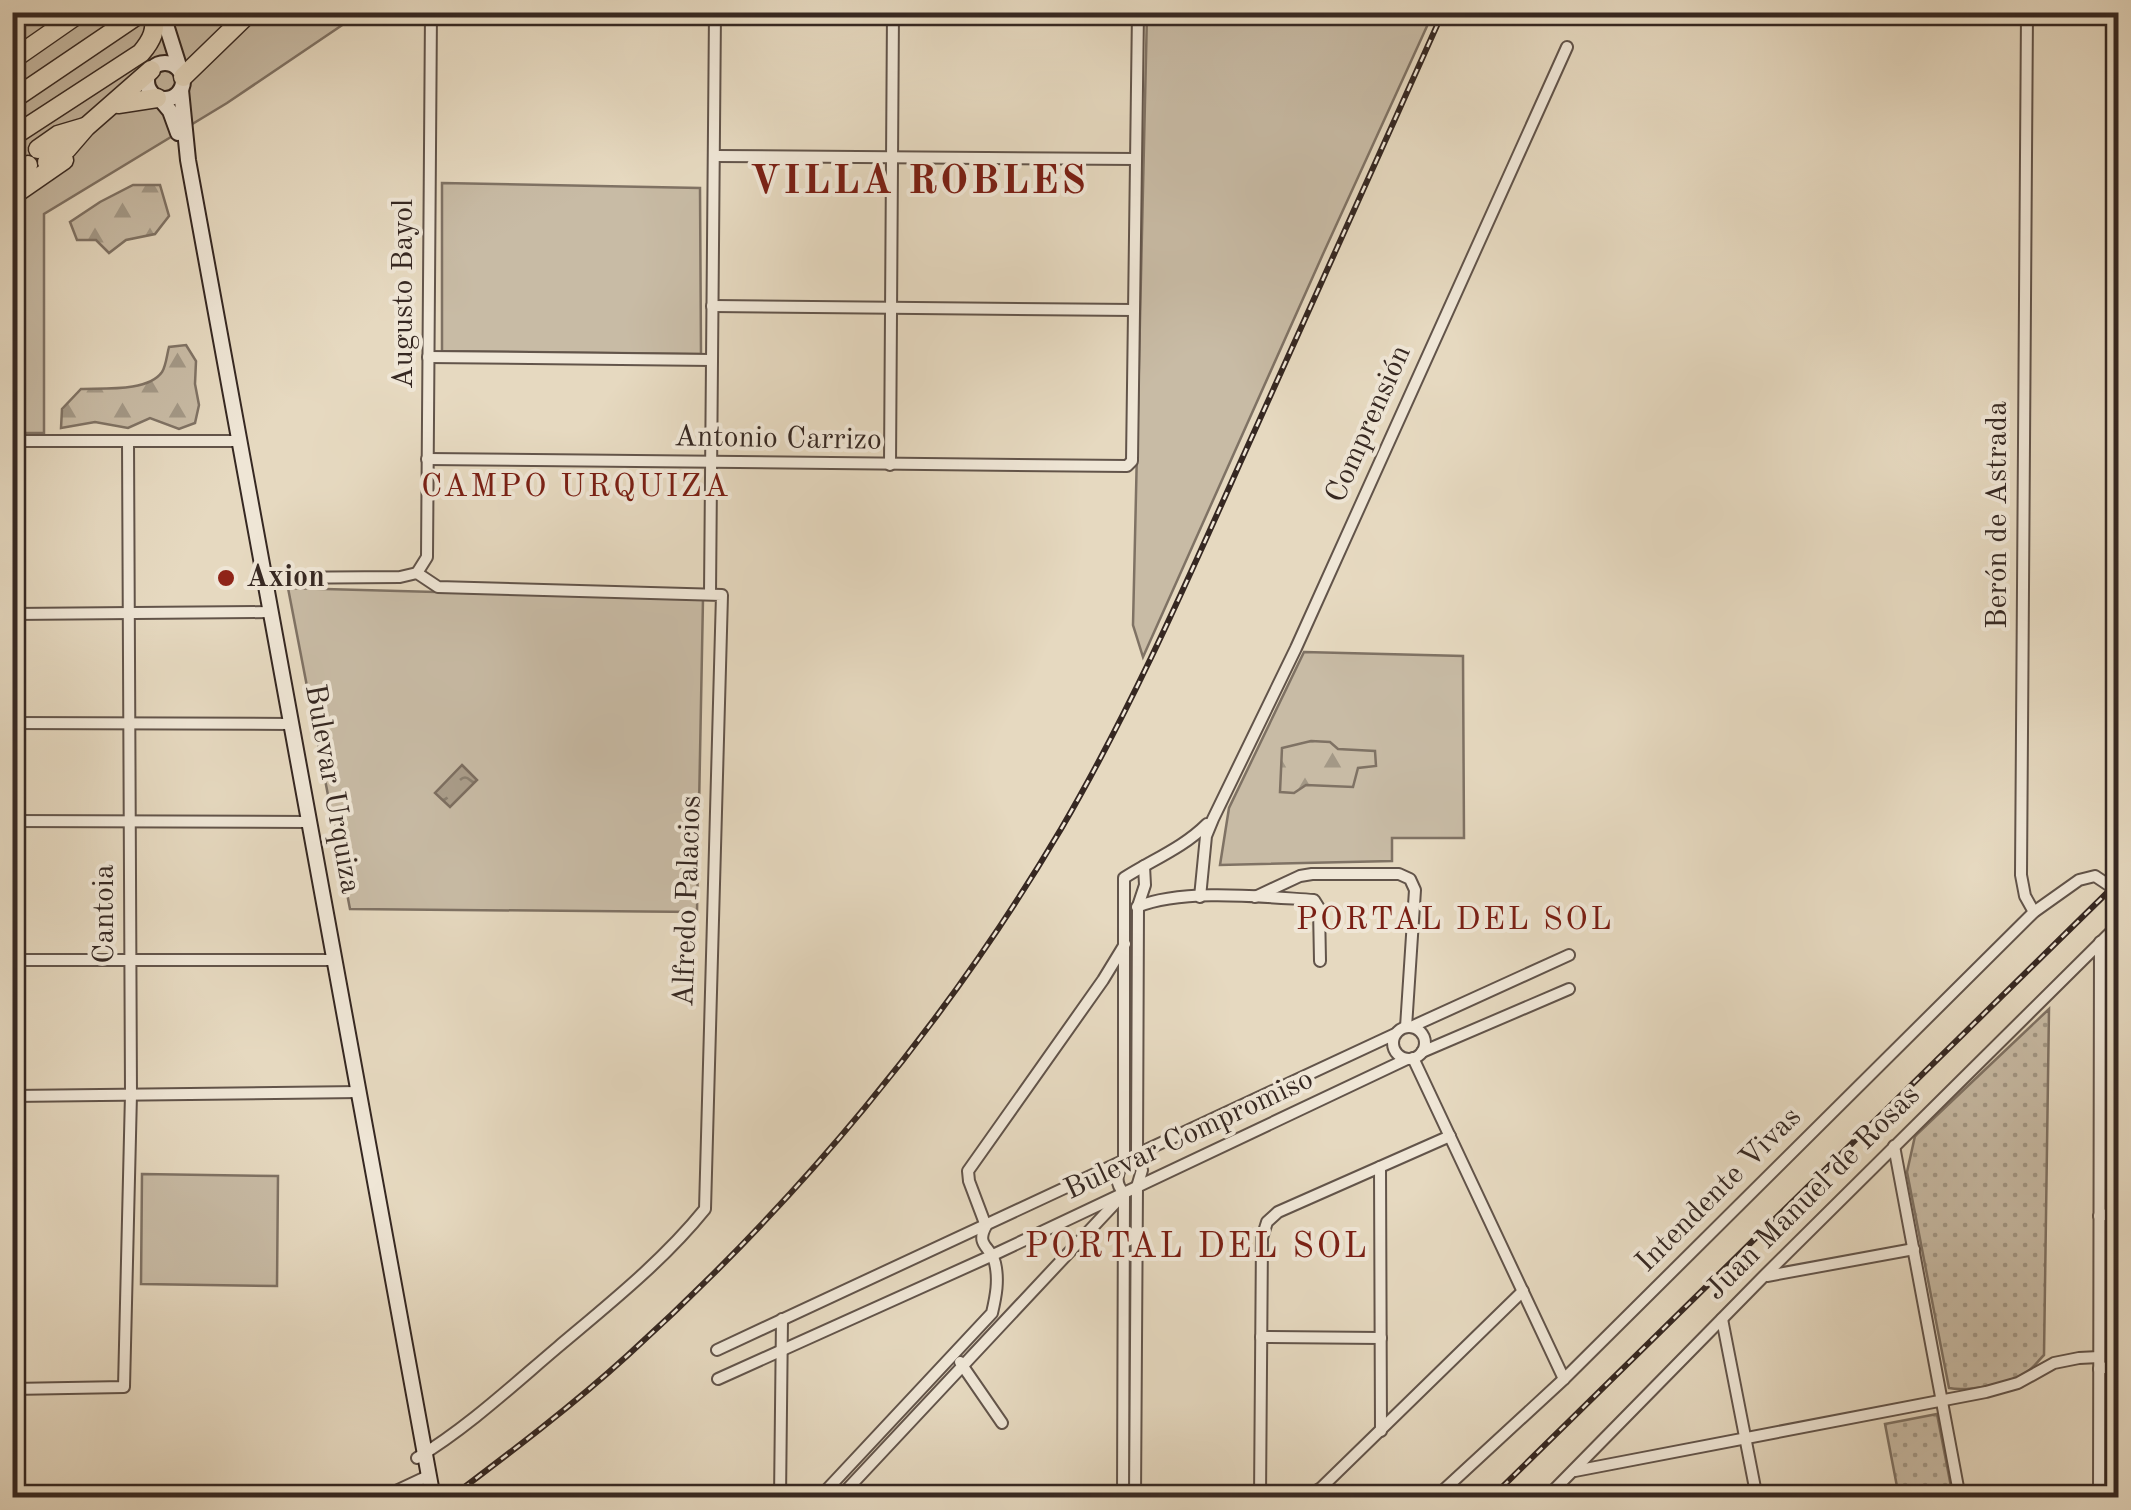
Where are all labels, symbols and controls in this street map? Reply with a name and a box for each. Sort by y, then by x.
district label: VILLA ROBLES [750,163,1088,203]
street label: Augusto Bayol [389,199,419,389]
street label: Comprensión [1321,341,1417,507]
street label: Berón de Astrada [1983,401,2013,629]
street label: Antonio Carrizo [674,422,882,456]
district label: CAMPO URQUIZA [421,472,731,504]
place label: Axion [246,563,325,593]
marker: Axion [215,567,237,589]
street label: Bulevar Urquiza [299,682,365,896]
street label: Alfredo Palacios [669,795,707,1007]
street label: Cantoia [90,864,120,964]
district label: PORTAL DEL SOL [1296,905,1614,937]
street label: Bulevar Compromiso [1060,1064,1318,1206]
street label: Juan Manuel de Rosas [1700,1080,1926,1306]
street label: Intendente Vivas [1631,1102,1807,1278]
district label: PORTAL DEL SOL [1025,1230,1369,1265]

